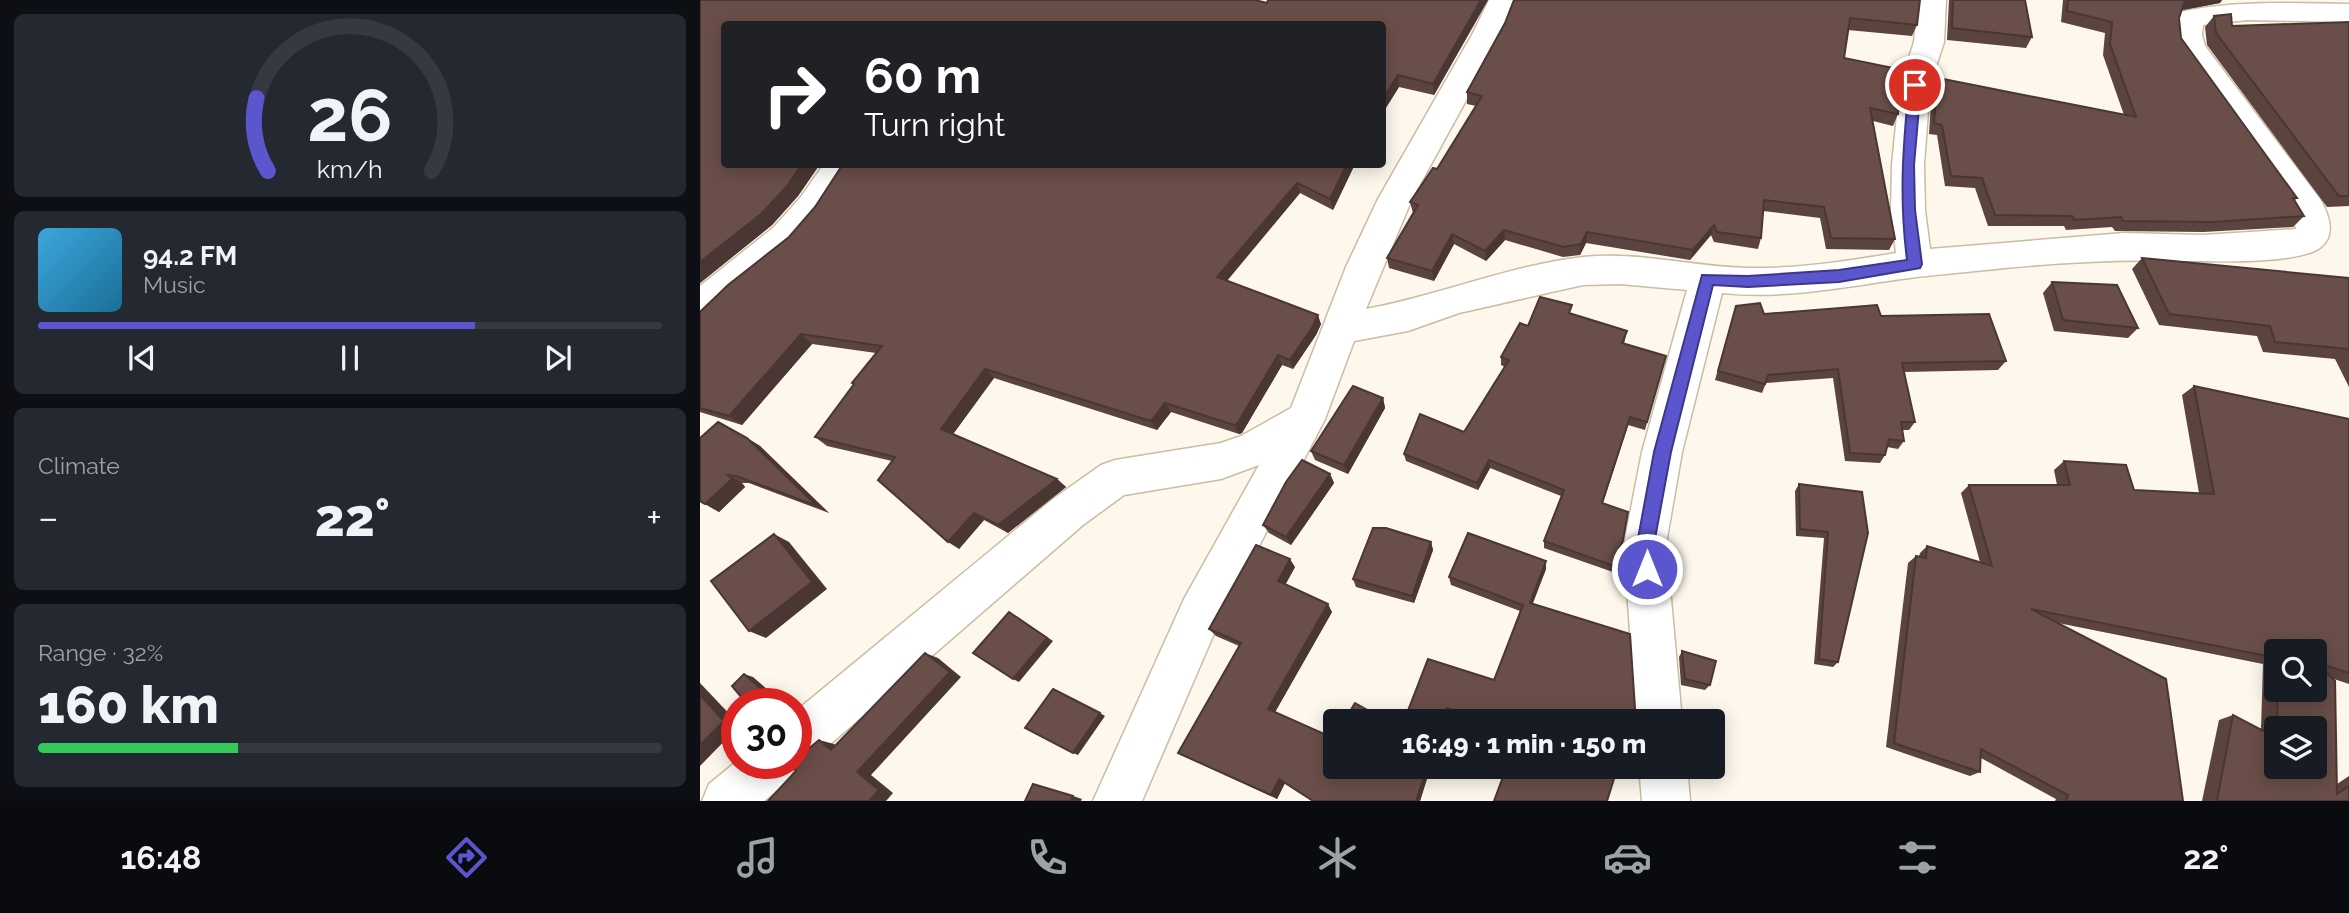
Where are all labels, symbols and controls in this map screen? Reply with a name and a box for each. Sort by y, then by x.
text: 60 m [864,47,981,104]
icon: right [749,49,840,140]
pin [1885,55,1945,115]
icon: arrive [1896,66,1934,104]
text: 26 [307,74,393,159]
text: Turn right [864,106,1005,143]
text: km/h [317,154,383,184]
text: 94.2 FM [143,241,237,271]
text: Music [143,271,206,298]
icon: previous [123,339,161,377]
icon: pause [331,339,369,377]
icon: next [539,339,577,377]
text: Climate [38,452,120,479]
text: 22° [315,487,390,548]
text: − [38,495,58,540]
text: + [646,495,662,540]
position arrow [1610,532,1684,606]
text: Range · 32% [38,639,163,666]
map controls [2264,639,2327,779]
button: search [2264,639,2327,702]
text: 160 km [38,674,219,735]
speed limit sign: 30 [721,688,812,779]
button: layers [2264,716,2327,779]
text: 16:49 · 1 min · 150 m [1402,729,1646,759]
icon: directions [442,833,491,882]
icon: music [733,833,782,882]
icon: phone [1023,833,1072,882]
icon: climate [1313,833,1362,882]
icon: car [1603,833,1652,882]
icon: filters [1893,833,1942,882]
text: 16:48 [121,839,201,876]
text: 22° [2183,839,2228,876]

